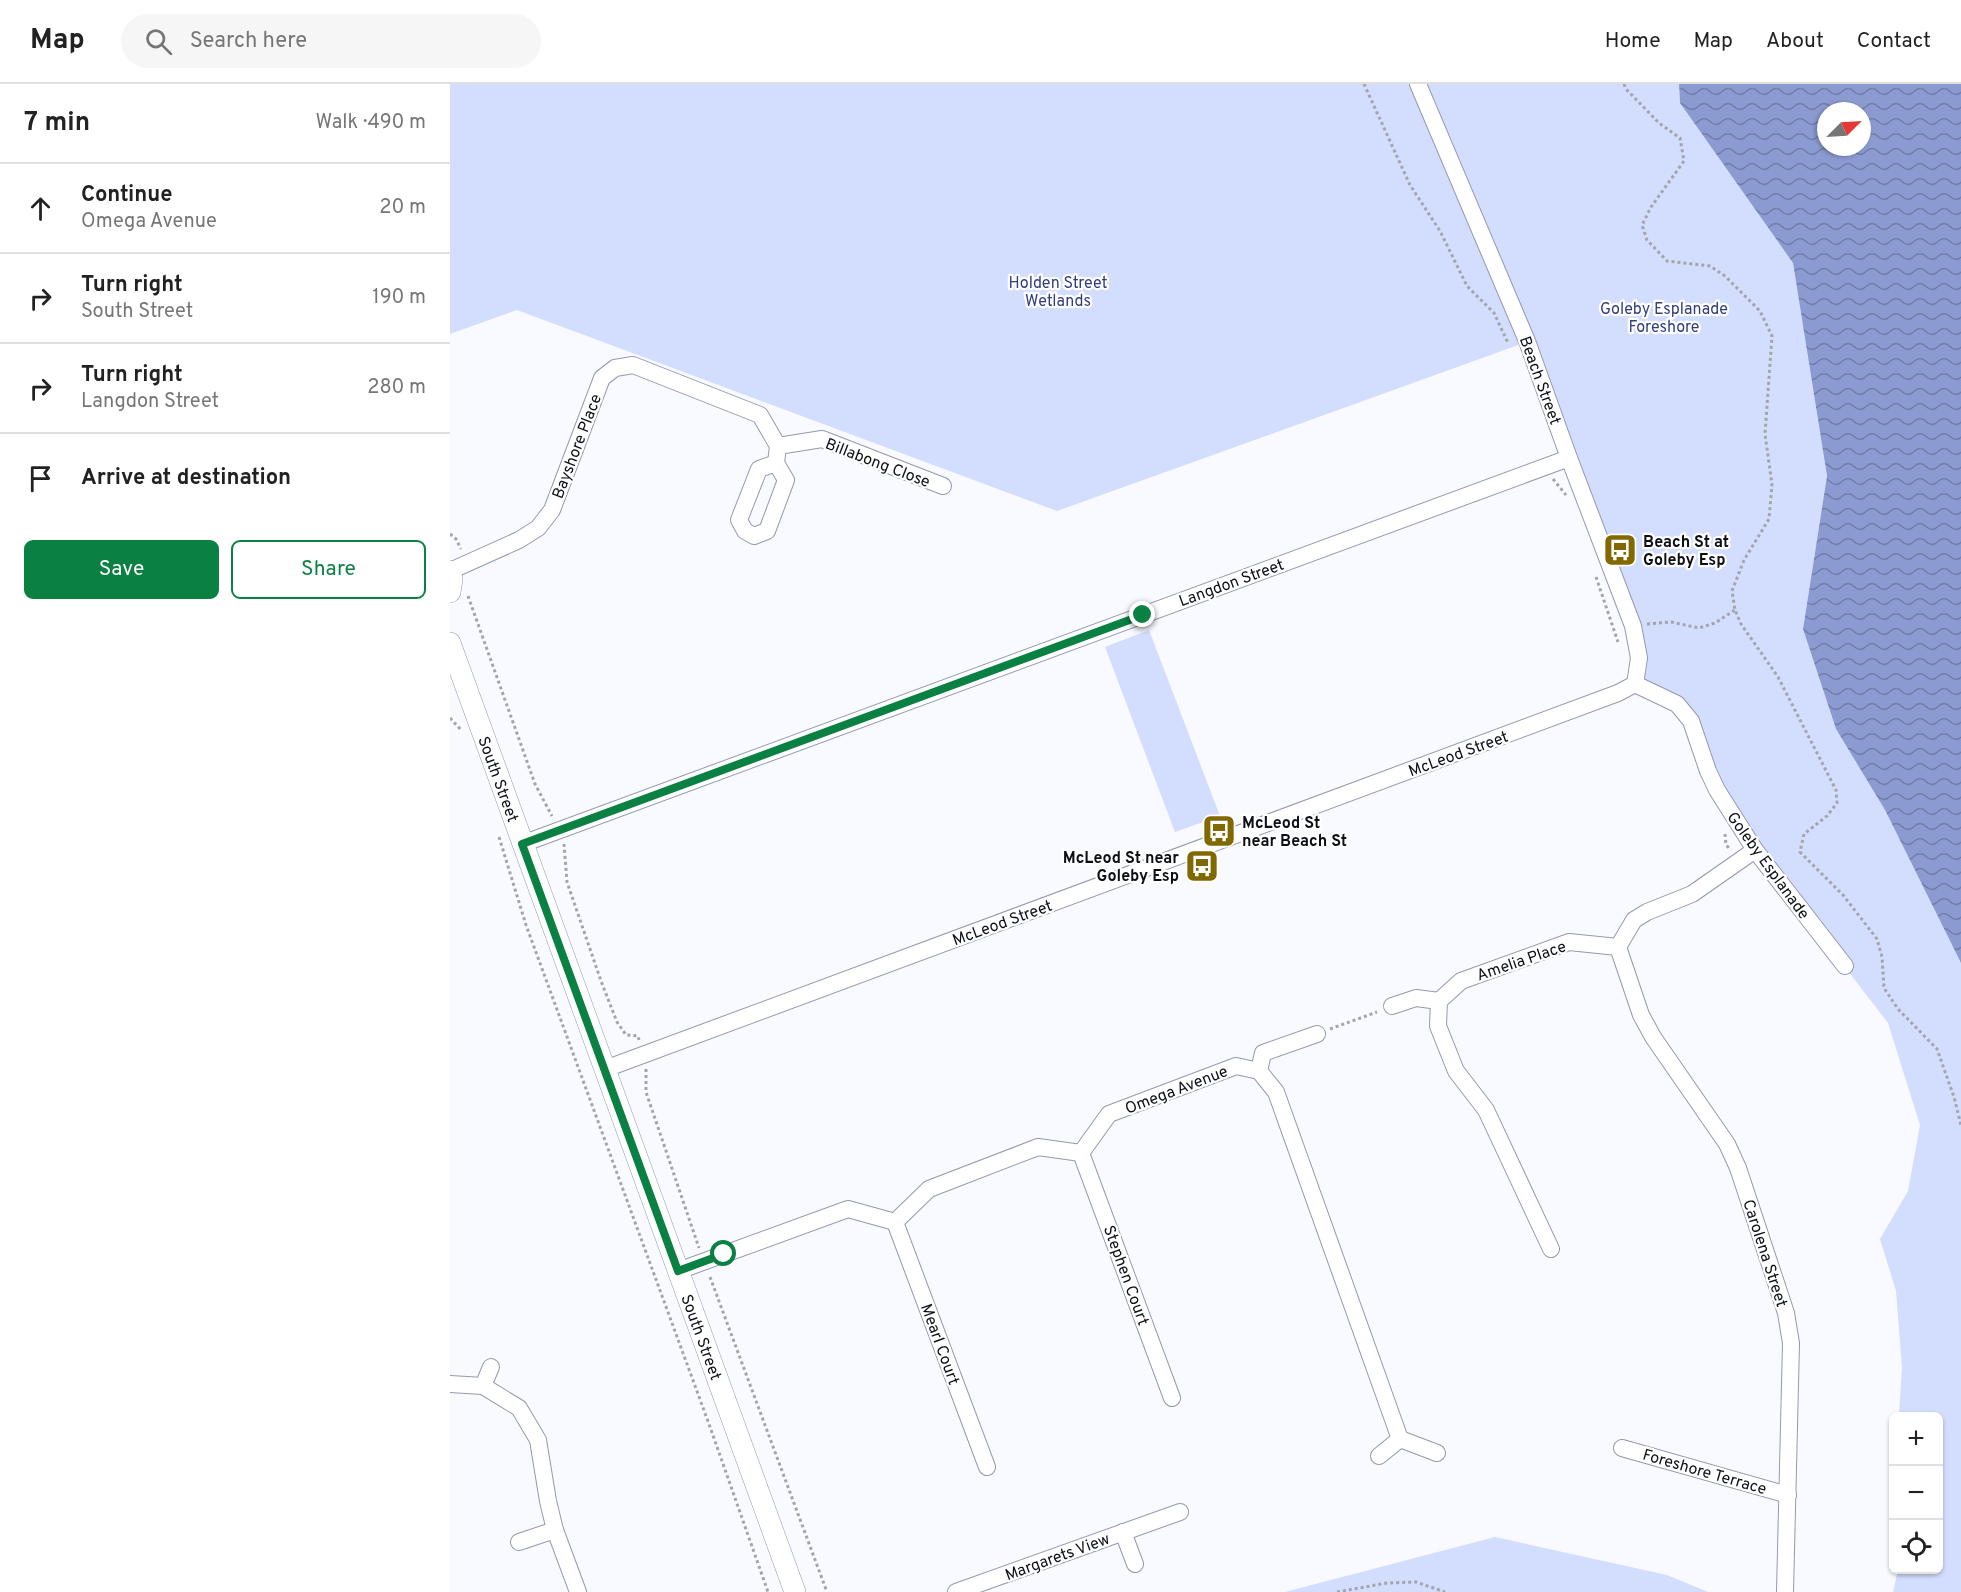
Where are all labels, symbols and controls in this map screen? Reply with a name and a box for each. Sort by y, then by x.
search box [121,14,541,68]
text: Map [30,23,85,59]
icon: search [142,25,175,58]
text: Search here [190,28,307,55]
text: Home [1605,28,1661,55]
text: Map [1694,28,1733,55]
text: About [1766,28,1824,55]
text: Contact [1857,28,1931,55]
north arrow [1817,102,1871,156]
text: 7 min [24,107,90,140]
text: Walk · 490 m [316,110,426,136]
text: Continue [81,182,172,209]
icon: ahead [24,192,57,225]
text: 20 m [379,195,426,221]
text: Omega Avenue [81,209,217,235]
text: Turn right [81,272,183,299]
park label: Holden Street Wetlands [1009,274,1107,312]
icon: right [24,282,57,315]
text: 190 m [372,285,426,311]
text: South Street [81,299,193,325]
park label: Goleby Esplanade Foreshore [1600,300,1728,338]
street label: Beach Street [1514,334,1564,428]
text: Turn right [81,362,183,389]
icon: right [24,372,57,405]
text: 280 m [367,375,426,401]
text: Langdon Street [81,389,219,415]
street label: Bayshore Place [549,391,607,502]
street label: Billabong Close [822,435,933,493]
icon: arrive [24,462,57,495]
text: Arrive at destination [81,465,291,492]
bus stop icon: Beach St at Goleby Esp [1602,532,1638,568]
place label: Beach St at Goleby Esp [1643,533,1729,571]
button: Save [24,540,219,599]
button: Share [231,540,426,599]
street label: Langdon Street [1176,556,1287,612]
route end [1129,601,1155,627]
street label: McLeod Street [1406,728,1511,782]
street label: South Street [472,734,522,825]
street label: Goleby Esplanade [1722,809,1813,924]
bus stop icon: McLeod St near Beach St [1201,813,1237,849]
place label: McLeod St near Beach St [1242,814,1347,852]
bus stop icon: McLeod St near Goleby Esp [1184,848,1220,884]
place label: McLeod St near Goleby Esp [1063,849,1179,887]
street label: McLeod Street [950,897,1055,951]
street label: Amelia Place [1474,937,1569,987]
street label: Omega Avenue [1122,1062,1231,1120]
street label: Carolena Street [1737,1197,1791,1310]
street label: Stephen Court [1098,1223,1152,1328]
route start [710,1240,736,1266]
street label: South Street [675,1292,725,1383]
street label: Mearl Court [915,1301,963,1388]
map controls [1889,1412,1943,1574]
button: + [1889,1412,1943,1466]
street label: Foreshore Terrace [1640,1446,1769,1500]
button: − [1889,1466,1943,1520]
button: locate [1889,1520,1943,1574]
street label: Margarets View [1003,1530,1113,1586]

